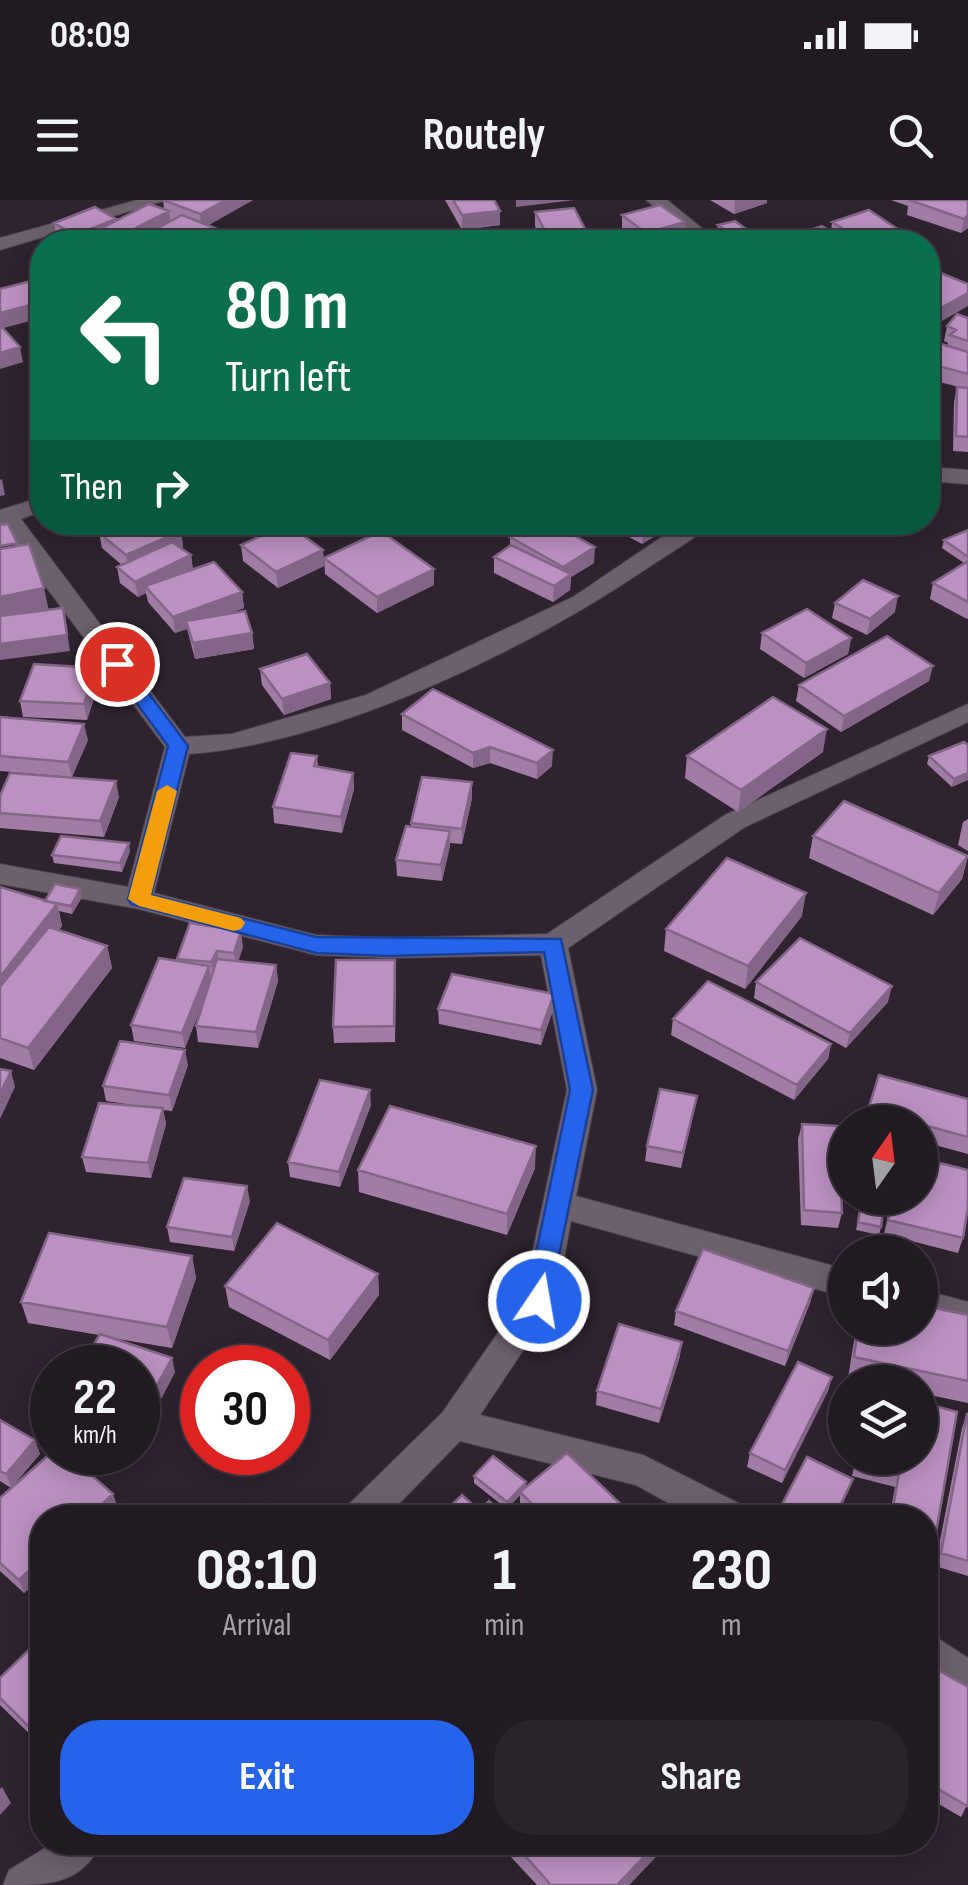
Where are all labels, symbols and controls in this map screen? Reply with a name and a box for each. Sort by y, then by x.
text: 08:09 [50,13,131,58]
icon: menu [30,108,85,163]
text: Routely [423,108,545,163]
icon: search [883,108,938,163]
text: 80 m [225,265,349,349]
icon: left [60,270,190,400]
text: Turn left [225,350,351,405]
icon: right [143,460,198,515]
text: Then [60,465,123,510]
pin [75,622,160,707]
icon: arrive [90,637,145,692]
north arrow [828,1105,938,1215]
map controls [828,1105,938,1475]
button: sound [828,1235,938,1345]
position arrow [487,1249,591,1353]
speed limit sign: 30 [180,1345,310,1475]
button: layers [828,1365,938,1475]
text: 22 [73,1368,117,1428]
text: km/h [73,1420,117,1451]
text: 08:10 [196,1535,318,1607]
text: 1 [492,1535,516,1607]
text: 230 [690,1535,772,1607]
text: Arrival [223,1606,291,1645]
text: min [484,1606,524,1645]
text: m [721,1606,741,1645]
button: Exit [60,1720,474,1835]
button: Share [494,1720,908,1835]

